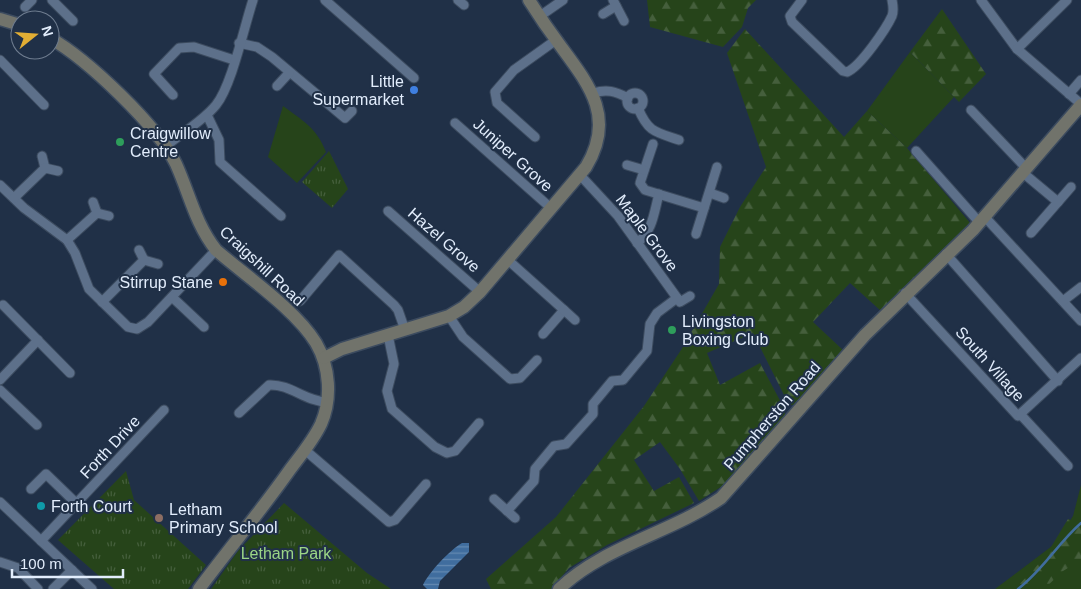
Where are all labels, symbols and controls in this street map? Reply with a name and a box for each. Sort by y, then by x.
north arrow [10,10,60,60]
text: N [38,24,57,38]
place label: Little Supermarket [312,73,405,108]
marker: Little Supermarket [408,84,420,96]
street label: Juniper Grove [470,115,556,195]
place label: Craigwillow Centre [130,125,211,160]
marker: Craigwillow Centre [114,136,126,148]
street label: Maple Grove [613,191,681,275]
street label: Hazel Grove [405,204,483,276]
street label: Craigshill Road [217,223,307,309]
place label: Stirrup Stane [120,274,213,291]
marker: Stirrup Stane [217,276,229,288]
place label: Livingston Boxing Club [682,313,768,348]
street label: South Village [952,323,1028,405]
marker: Livingston Boxing Club [666,324,678,336]
street label: Pumpherston Road [720,358,824,474]
street label: Forth Drive [77,412,143,482]
place label: Forth Court [51,498,132,515]
marker: Forth Court [35,500,47,512]
place label: Letham Primary School [169,501,277,536]
marker: Letham Primary School [153,512,165,524]
park label: Letham Park [241,545,332,562]
scale bar [12,546,124,578]
text: 100 m [20,555,62,572]

